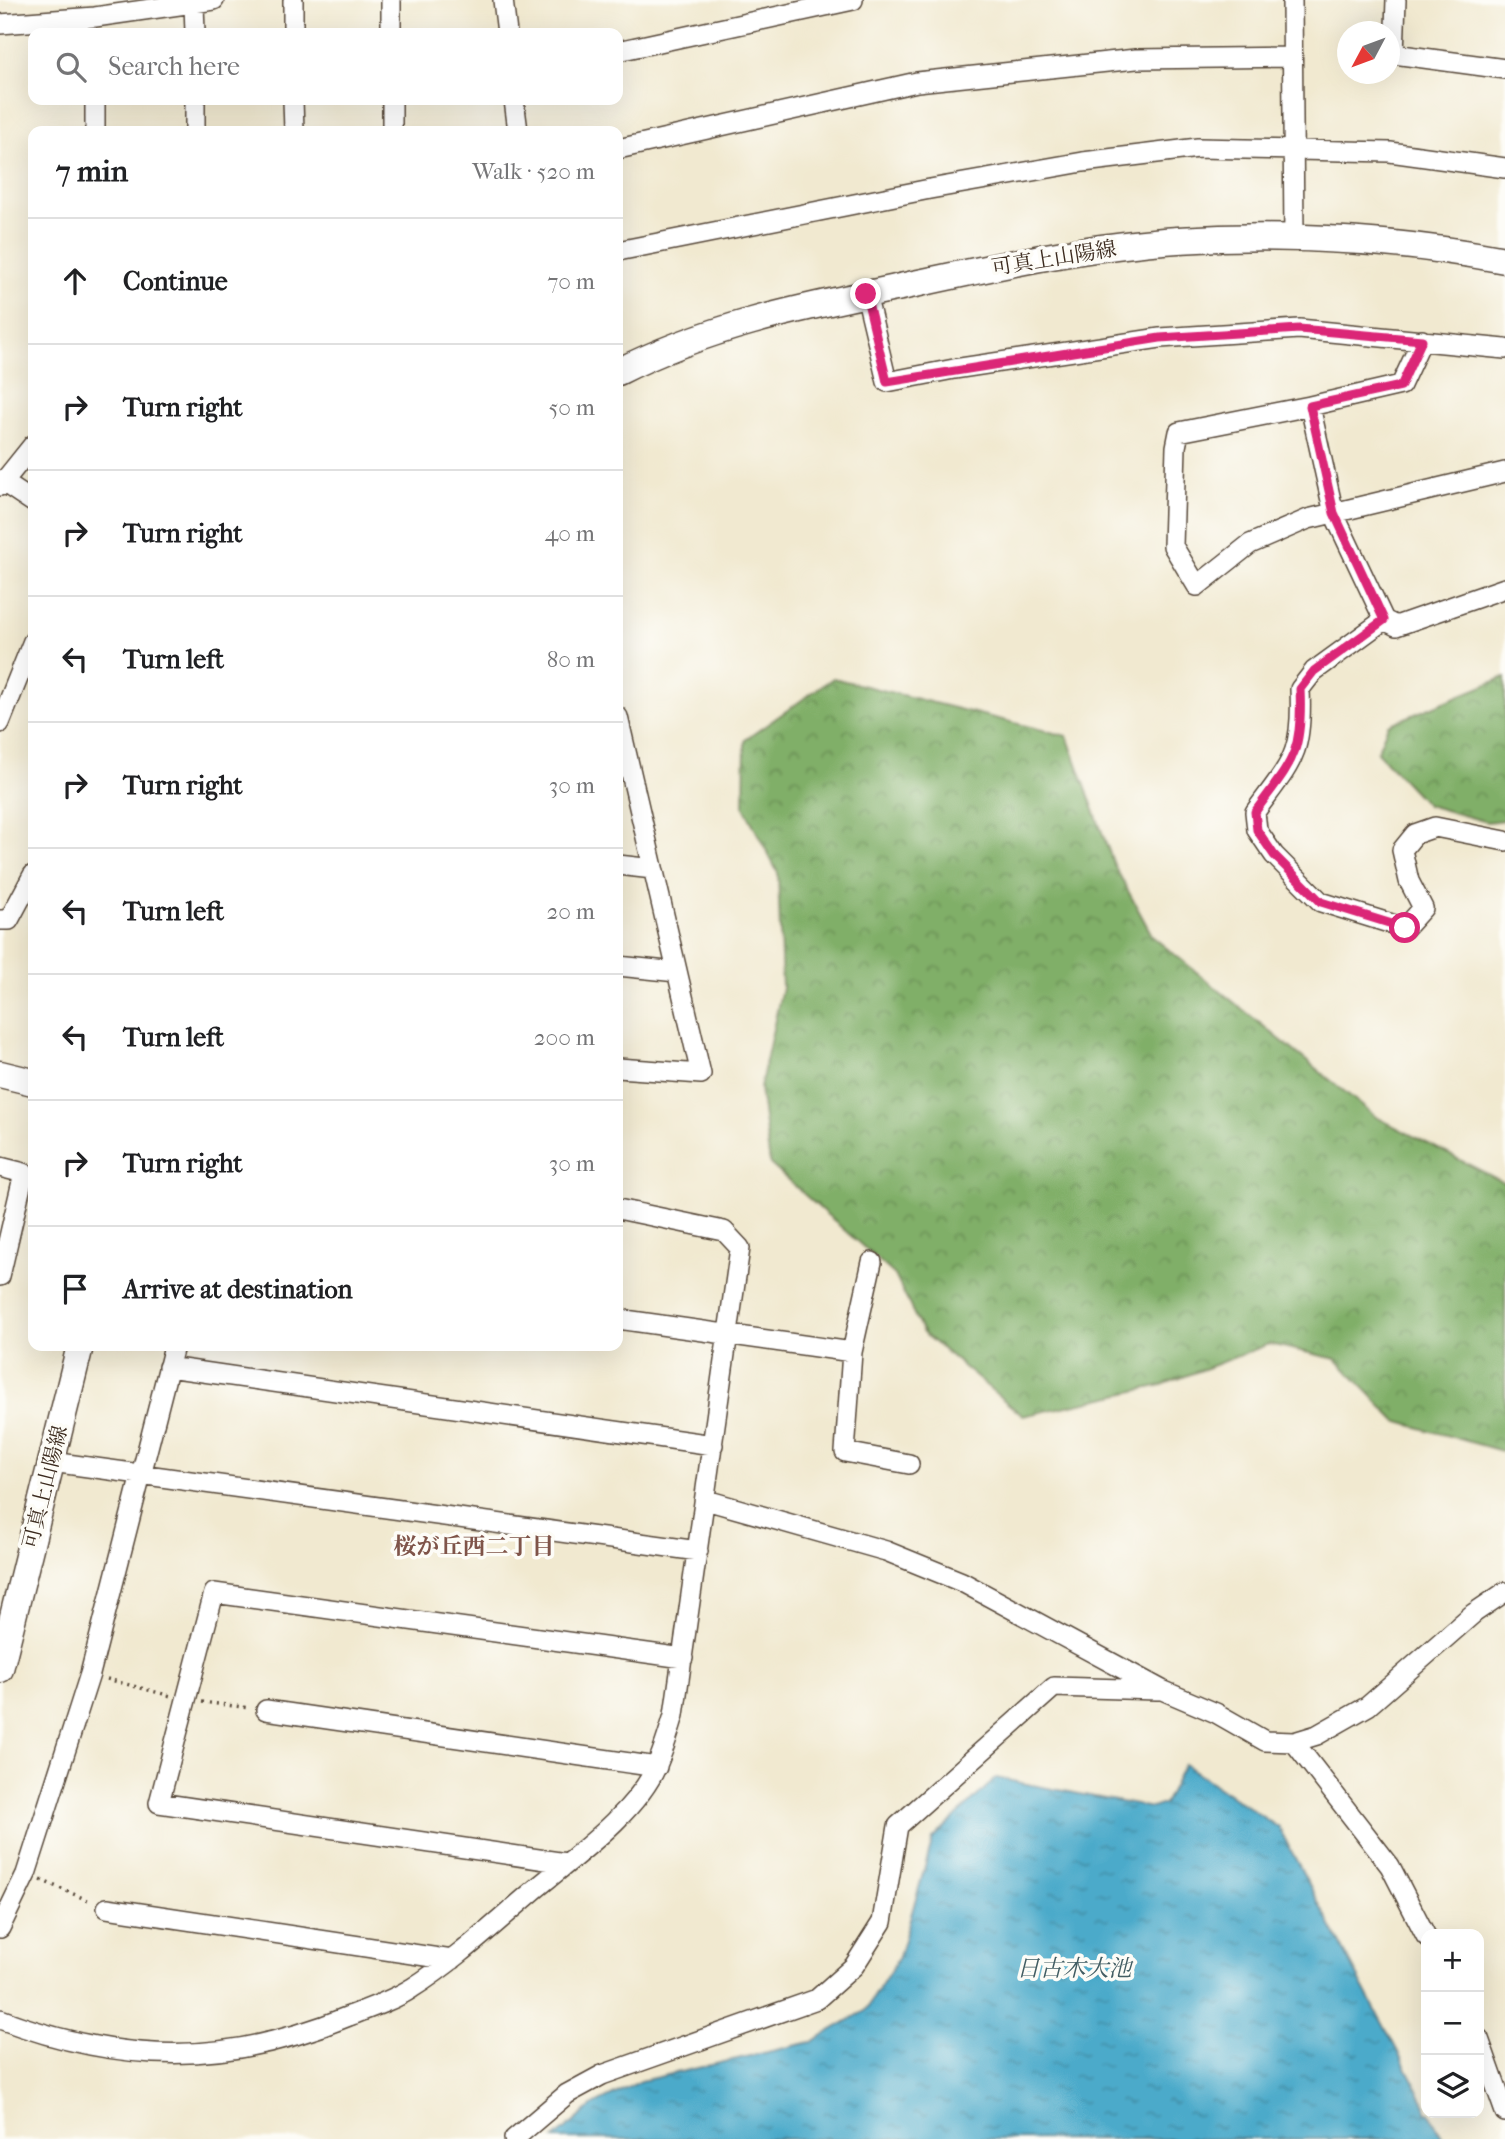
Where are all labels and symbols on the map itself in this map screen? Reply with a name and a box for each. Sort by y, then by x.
north arrow [1337,21,1400,84]
street label: 可真上山陽線 [990,236,1118,280]
route end [850,278,881,309]
route start [1389,912,1420,943]
street label: 可真上山陽線 [18,1423,72,1551]
district label: 桜が丘西二丁目 [394,1533,555,1560]
water label: 日古木大池 [1017,1955,1135,1982]

